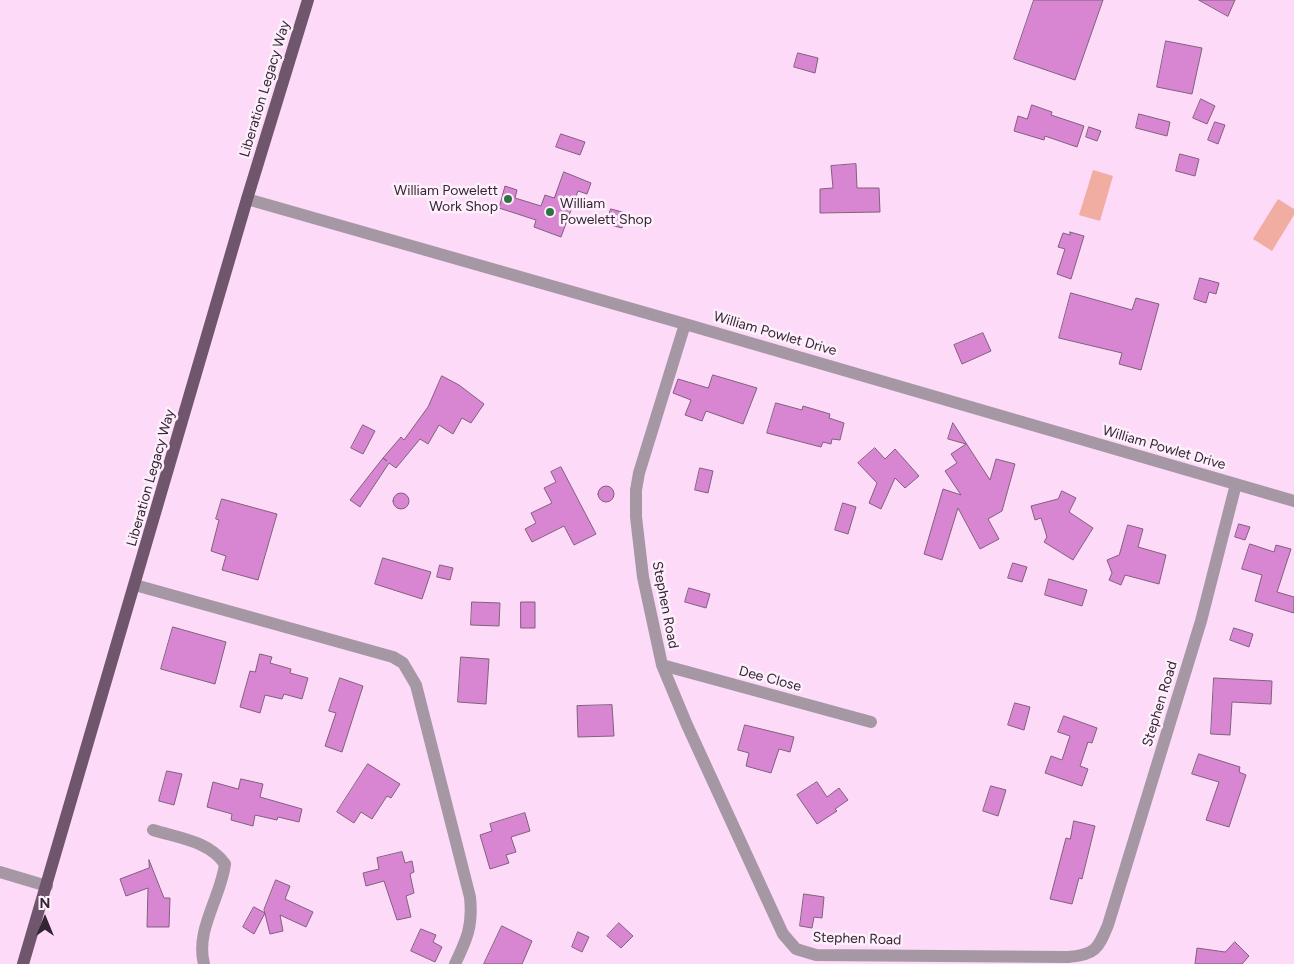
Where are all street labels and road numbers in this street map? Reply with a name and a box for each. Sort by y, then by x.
street label: Liberation Legacy Way [236,19,294,159]
street label: William Powlet Drive [711,308,839,360]
street label: Liberation Legacy Way [123,407,179,549]
street label: William Powlet Drive [1100,422,1228,474]
street label: Stephen Road [648,560,682,650]
street label: Stephen Road [1139,659,1181,749]
street label: Dee Close [737,663,803,695]
street label: Stephen Road [812,929,902,949]

